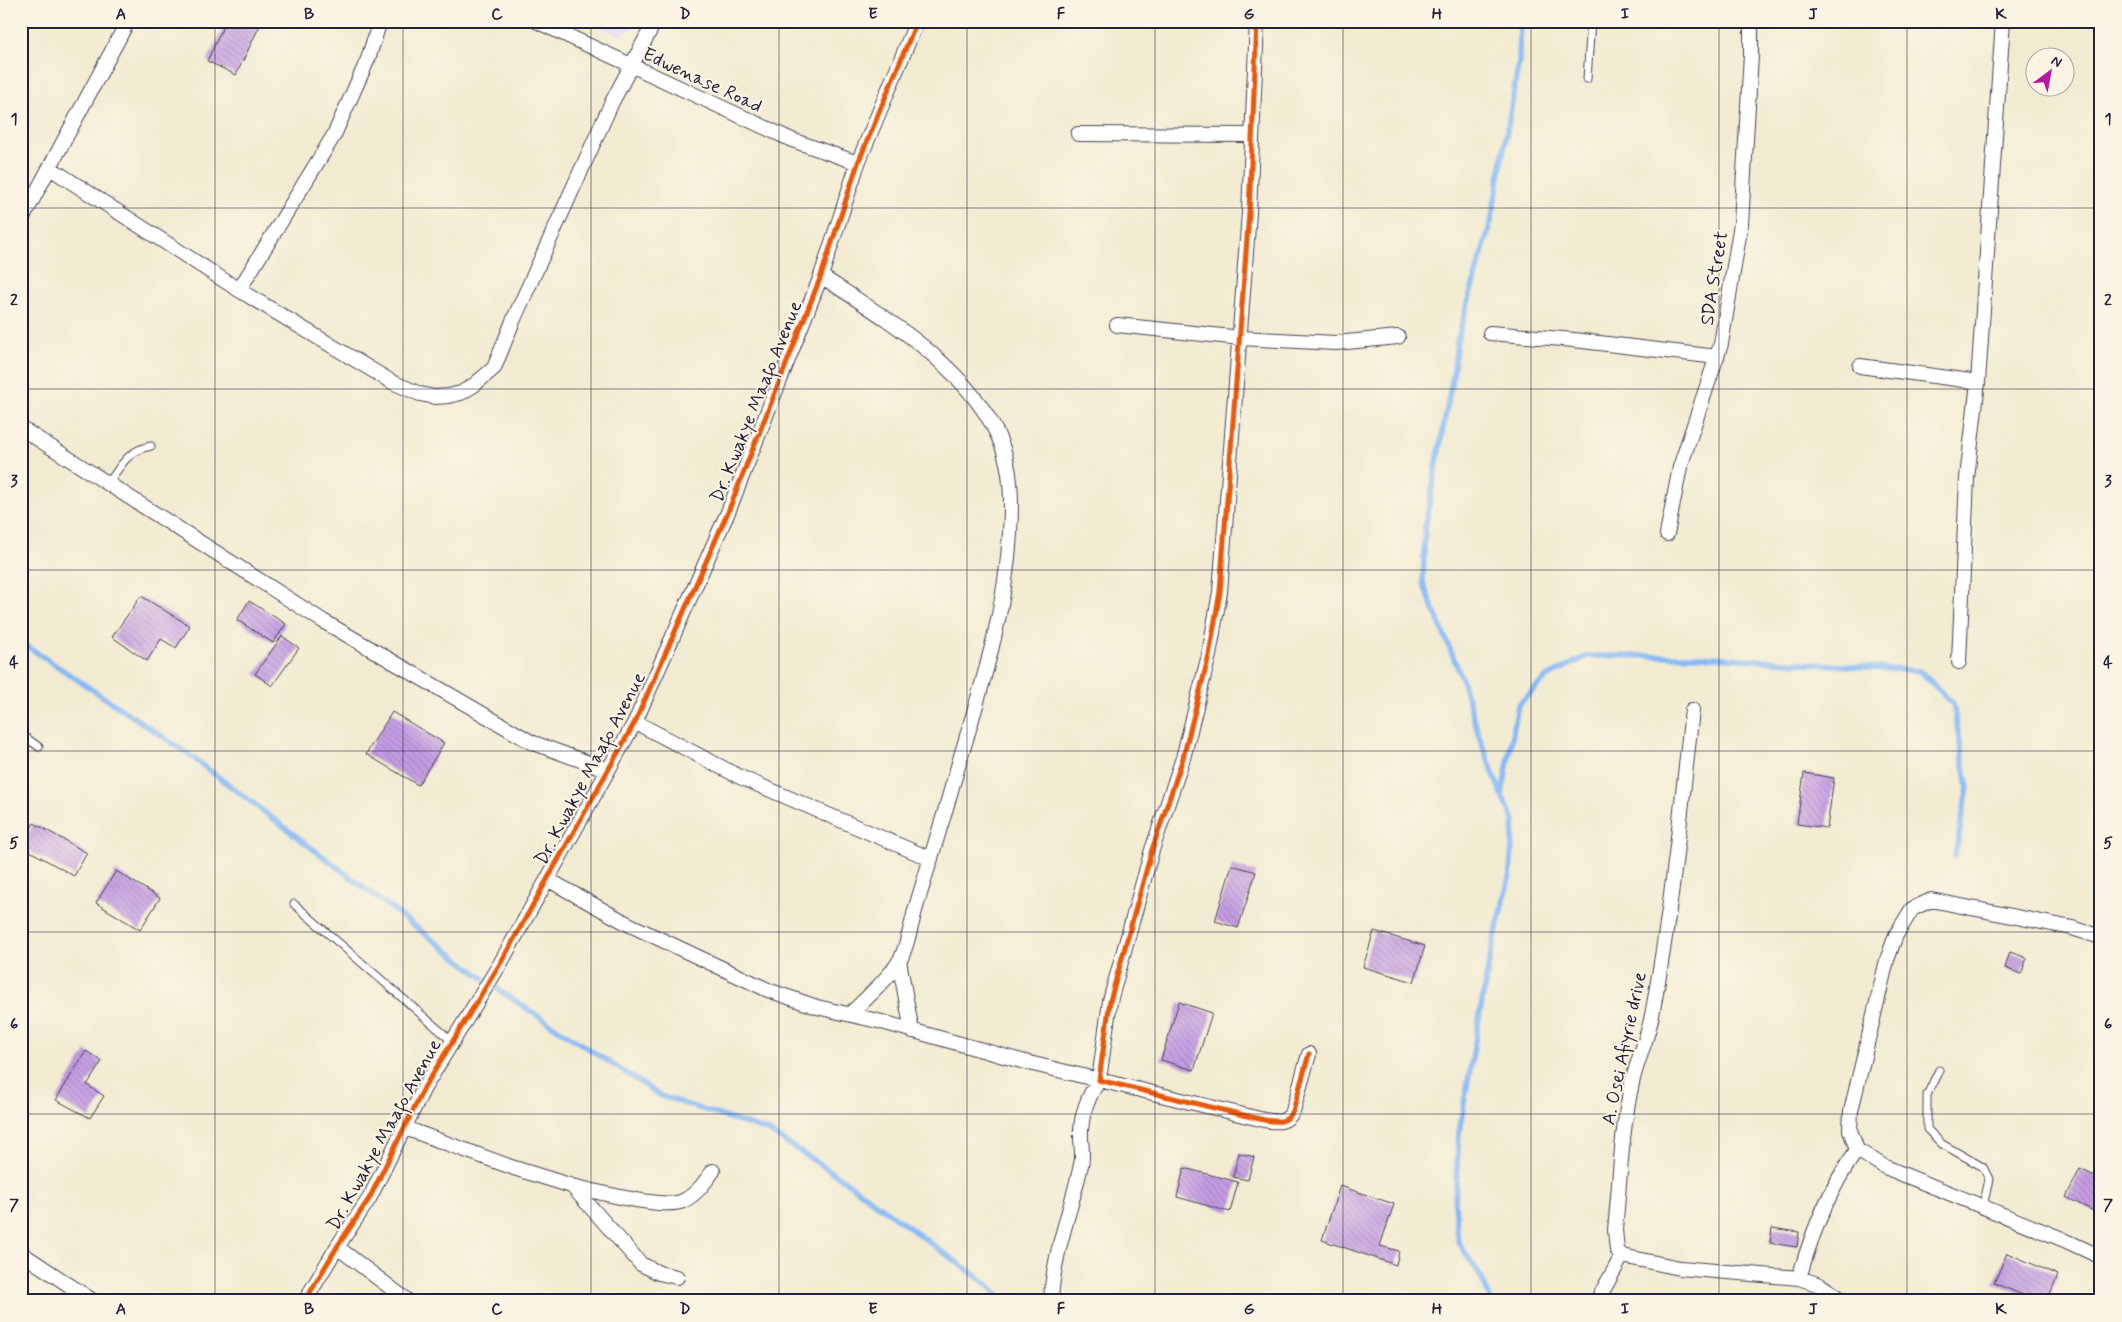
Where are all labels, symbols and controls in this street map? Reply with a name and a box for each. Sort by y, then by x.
text: A [116,4,126,25]
text: B [304,4,314,25]
text: C [491,4,503,25]
text: D [679,4,691,25]
text: E [868,4,878,25]
text: F [1057,4,1066,25]
text: G [1244,4,1255,25]
text: H [1432,4,1443,25]
text: I [1621,4,1630,25]
text: J [1808,4,1818,25]
text: K [1995,4,2007,25]
street label: Edwenase Road [639,42,766,119]
north arrow [2024,48,2074,98]
text: N [2048,52,2065,72]
text: 1 [10,109,18,130]
text: 1 [2104,109,2112,130]
street label: SDA Street [1695,229,1734,327]
text: 2 [10,290,18,311]
text: 2 [2104,290,2112,311]
street label: Dr. Kwakye Maafo Avenue [704,297,811,507]
text: 3 [10,471,18,492]
text: 3 [2104,471,2112,492]
text: 4 [9,652,19,673]
text: 4 [2103,652,2113,673]
street label: Dr. Kwakye Maafo Avenue [529,668,655,871]
text: 5 [9,833,19,854]
text: 5 [2103,833,2113,854]
street label: A. Osei Afiyrie drive [1596,969,1654,1127]
text: 6 [10,1014,18,1035]
text: 6 [2104,1014,2112,1035]
street label: Dr. Kwakye Maafo Avenue [321,1035,450,1236]
text: 7 [9,1195,19,1216]
text: 7 [2103,1195,2113,1216]
text: A [116,1299,126,1320]
text: B [304,1299,314,1320]
text: C [491,1299,503,1320]
text: D [679,1299,691,1320]
text: E [868,1299,878,1320]
text: F [1057,1299,1066,1320]
text: G [1244,1299,1255,1320]
text: H [1432,1299,1443,1320]
text: I [1621,1299,1630,1320]
text: J [1808,1299,1818,1320]
text: K [1995,1299,2007,1320]

